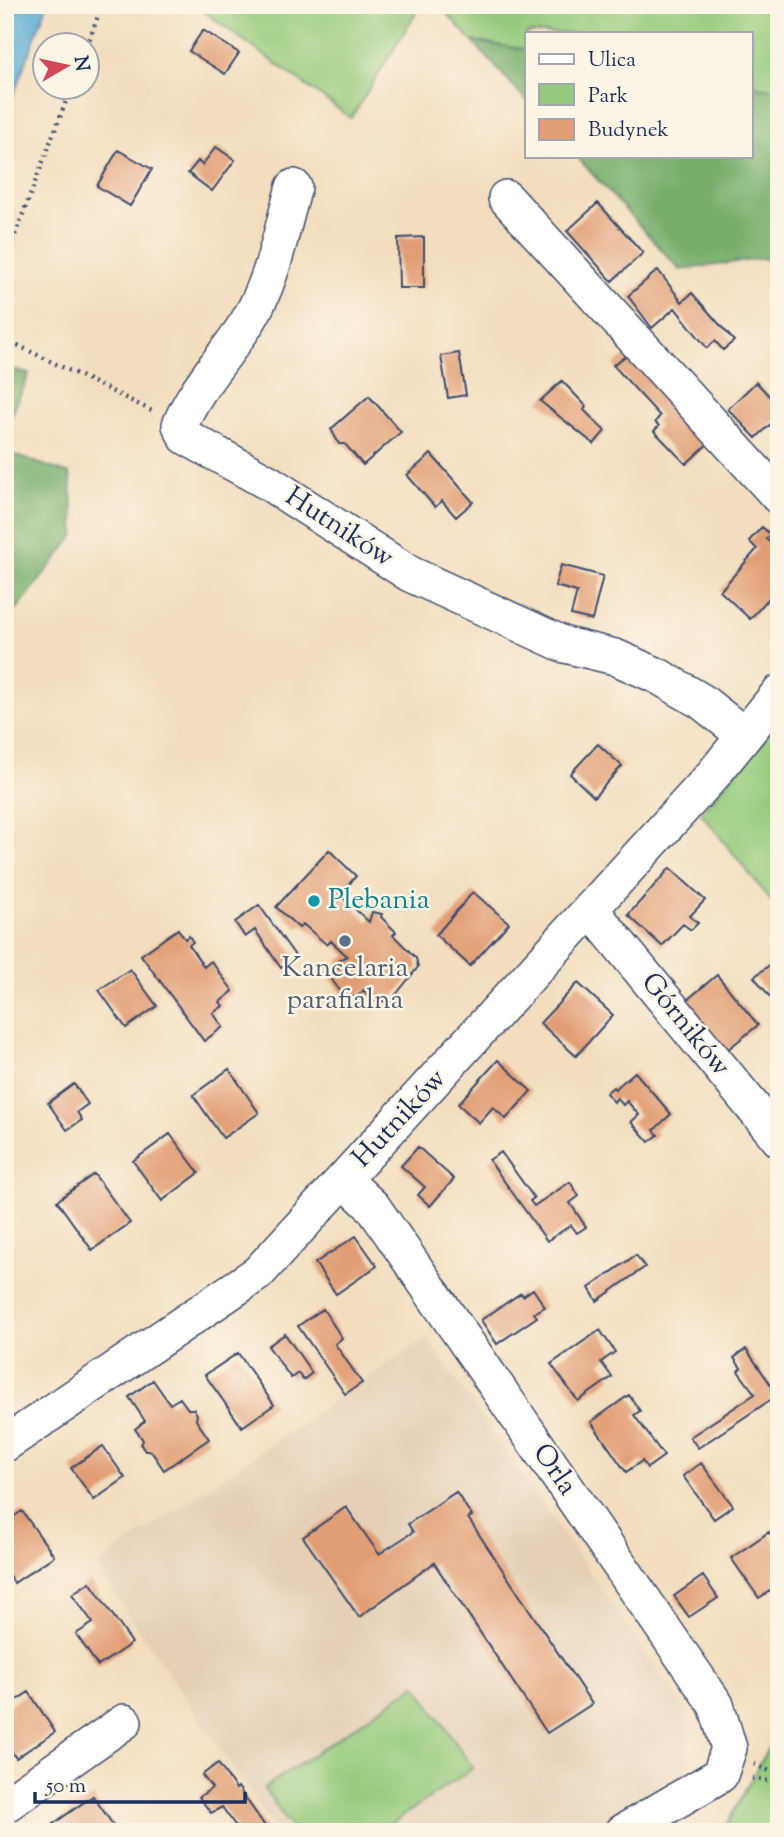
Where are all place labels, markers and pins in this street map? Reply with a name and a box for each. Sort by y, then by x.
place label: Plebania [328,881,430,921]
marker: Plebania [306,893,322,909]
marker: Kancelaria parafialna [337,933,353,949]
place label: Kancelaria parafialna [282,949,408,1021]

